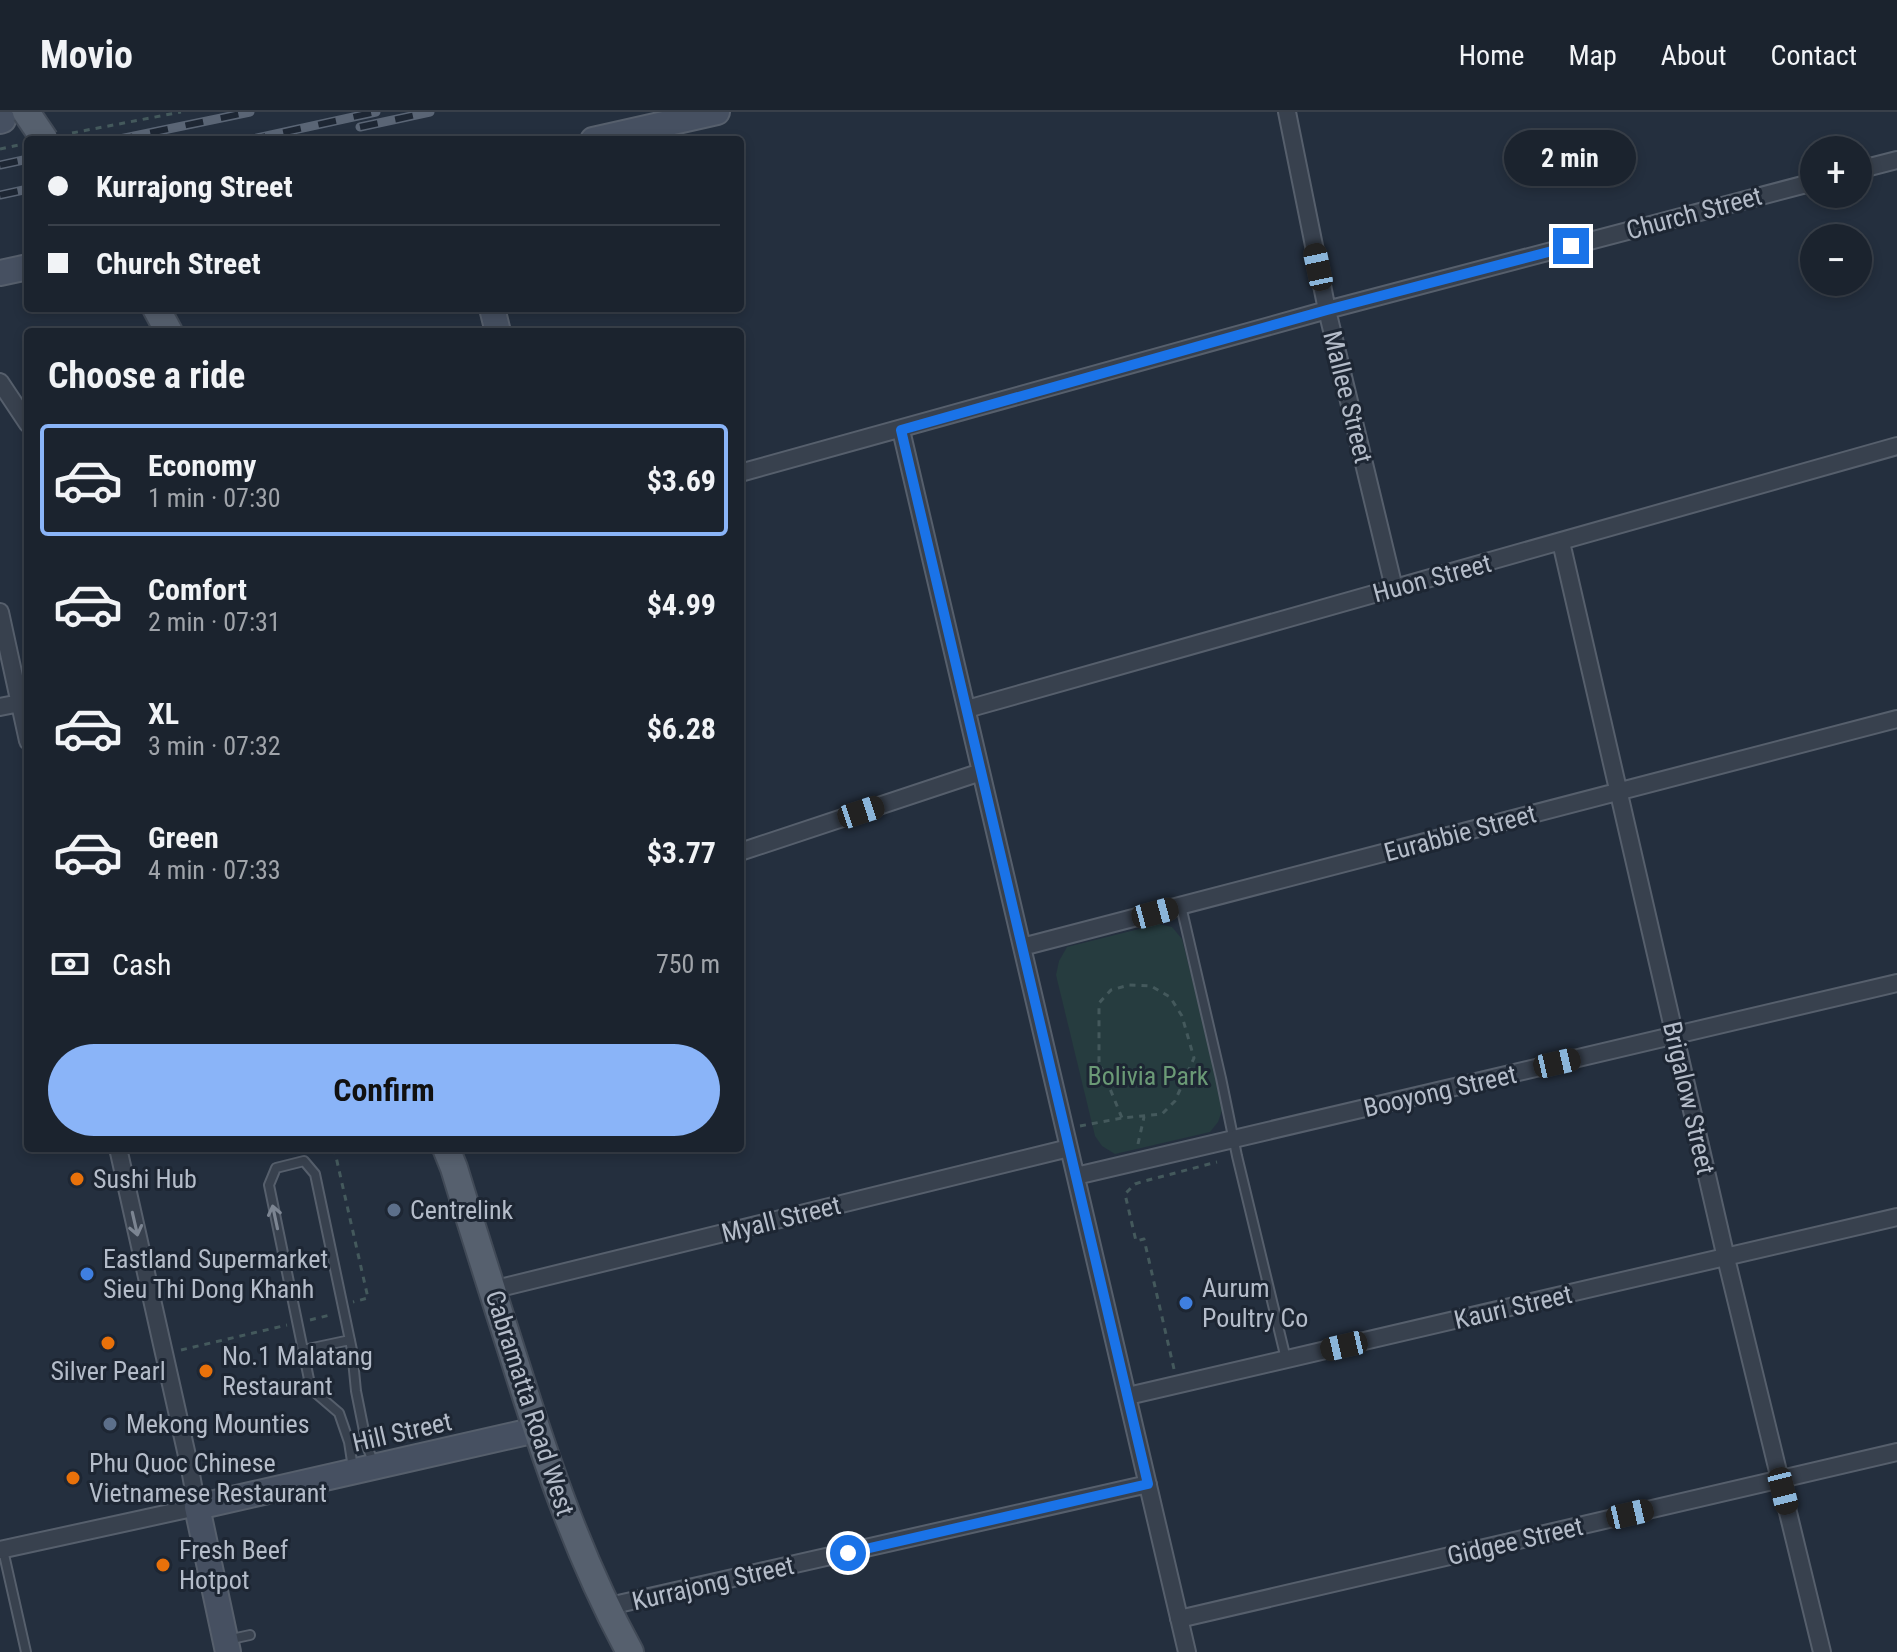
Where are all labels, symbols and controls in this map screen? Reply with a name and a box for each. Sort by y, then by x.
text: Movio [40,33,133,77]
text: Home [1459,39,1524,72]
text: Map [1568,39,1617,72]
text: About [1661,39,1727,72]
text: Contact [1771,39,1857,72]
callout: 2 min [1505,130,1637,186]
map controls [1800,136,1872,296]
button: + [1800,136,1872,208]
text: 2 min [1541,143,1599,173]
text: Kurrajong Street [96,169,293,204]
street label: Church Street [1623,181,1765,245]
button: − [1800,224,1872,296]
route end [1553,228,1589,264]
car [1301,241,1335,293]
text: Church Street [96,246,261,281]
street label: Mallee Street [1317,328,1379,466]
text: Choose a ride [48,355,245,397]
icon: car [52,444,124,516]
text: Economy [148,448,256,483]
text: $3.69 [647,463,716,498]
text: 1 min · 07:30 [148,483,281,513]
street label: Huon Street [1370,548,1494,608]
icon: car [52,568,124,640]
text: Comfort [148,572,247,607]
text: $4.99 [647,587,716,622]
text: 2 min · 07:31 [148,607,281,637]
icon: car [52,692,124,764]
text: XL [148,696,179,731]
text: $6.28 [647,711,716,746]
text: 3 min · 07:32 [148,731,281,761]
car [834,793,888,831]
street label: Eurabbie Street [1381,798,1539,868]
icon: car [52,816,124,888]
text: Green [148,820,219,855]
text: $3.77 [647,835,716,870]
text: 4 min · 07:33 [148,855,281,885]
car [1129,895,1181,931]
icon: cash [48,942,92,986]
text: Cash [112,947,172,982]
text: 750 m [656,949,720,979]
street label: Brigalow Street [1657,1019,1721,1177]
button: Confirm [48,1044,720,1136]
car [1531,1046,1583,1080]
street label: Booyong Street [1361,1059,1519,1123]
park label: Bolivia Park [1087,1061,1209,1091]
place label: Sushi Hub [93,1164,197,1194]
marker: Sushi Hub [68,1170,86,1188]
street label: Myall Street [718,1190,844,1248]
place label: Centrelink [410,1195,514,1225]
marker: Centrelink [385,1201,403,1219]
one-way arrow [267,1205,282,1230]
one-way arrow [128,1211,143,1236]
place label: Eastland Supermarket Sieu Thi Dong Khanh [103,1244,328,1304]
marker: Eastland Supermarket Sieu Thi Dong Khanh [78,1265,96,1283]
place label: Aurum Poultry Co [1202,1273,1308,1333]
street label: Kauri Street [1451,1279,1575,1335]
street label: Cabramatta Road West [479,1287,581,1519]
marker: Aurum Poultry Co [1177,1294,1195,1312]
car [1318,1329,1370,1363]
marker: Silver Pearl [99,1334,117,1352]
place label: No.1 Malatang Restaurant [222,1341,373,1401]
place label: Silver Pearl [50,1356,166,1386]
marker: No.1 Malatang Restaurant [197,1362,215,1380]
street label: Hill Street [349,1406,455,1458]
place label: Mekong Mounties [126,1409,310,1439]
marker: Mekong Mounties [101,1415,119,1433]
place label: Phu Quoc Chinese Vietnamese Restaurant [89,1448,327,1508]
car [1766,1465,1800,1517]
marker: Phu Quoc Chinese Vietnamese Restaurant [64,1469,82,1487]
car [1604,1497,1656,1531]
street label: Gidgee Street [1444,1511,1586,1571]
place label: Fresh Beef Hotpot [179,1535,288,1595]
route start [830,1535,866,1571]
street label: Kurrajong Street [629,1550,797,1616]
marker: Fresh Beef Hotpot [154,1556,172,1574]

